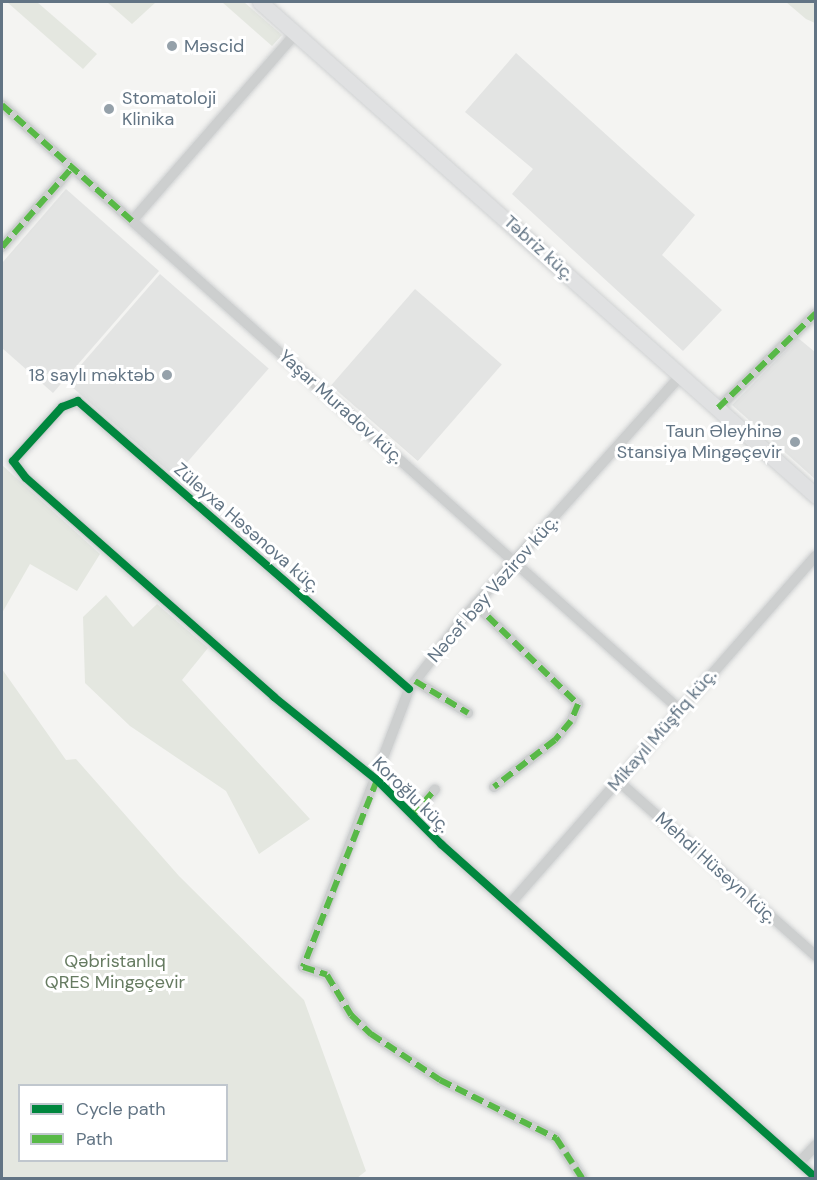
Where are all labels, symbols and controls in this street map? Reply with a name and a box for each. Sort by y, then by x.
place label: Məscid [184,35,244,57]
marker: Məscid [165,39,179,53]
place label: Stomatoloji Klinika [122,88,216,130]
marker: Stomatoloji Klinika [100,100,118,118]
street label: Təbriz küç. [499,211,579,285]
street label: Yaşar Muradov küç. [274,345,408,469]
place label: 18 saylı məktəb [29,364,155,386]
marker: 18 saylı məktəb [160,368,174,382]
place label: Taun Əleyhinə Stansiya Mingəçevir [617,421,782,464]
marker: Taun Əleyhinə Stansiya Mingəçevir [786,433,804,451]
street label: Züleyxa Həsənova küç. [170,459,324,597]
street label: Nəcəf bəy Vəzirov küç. [423,511,563,667]
street label: Mikayıl Müşfiq küç. [603,665,721,795]
street label: Koroğlu küç. [368,753,454,837]
street label: Mehdi Hüseyn küç. [651,808,781,928]
park label: Qəbristanlıq QRES Mingəçevir [45,951,185,994]
legend [18,1084,228,1162]
text: Cycle path [76,1097,166,1121]
text: Path [76,1127,113,1151]

